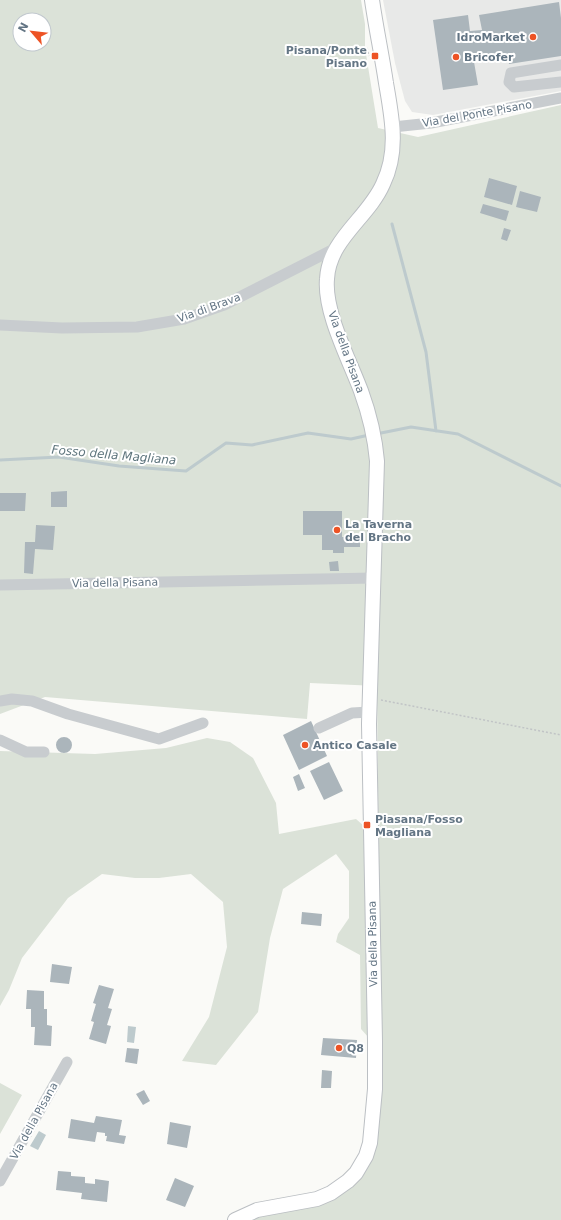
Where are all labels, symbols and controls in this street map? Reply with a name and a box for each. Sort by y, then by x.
north arrow [12,12,52,52]
text: N [16,20,32,35]
place label: IdroMarket [457,31,525,44]
marker: IdroMarket [528,32,538,42]
place label: Pisana/Ponte Pisano [286,44,367,70]
marker: Pisana/Ponte Pisano [370,51,380,61]
place label: Bricofer [464,51,514,64]
marker: Bricofer [451,52,461,62]
street label: Via del Ponte Pisano [421,98,533,130]
street label: Via di Brava [176,291,242,325]
street label: Via della Pisana [325,309,367,395]
water label: Fosso della Magliana [51,443,177,467]
place label: La Taverna del Bracho [345,518,412,544]
marker: La Taverna del Bracho [332,525,342,535]
street label: Via della Pisana [72,576,158,590]
place label: Antico Casale [313,739,397,752]
marker: Antico Casale [300,740,310,750]
place label: Piasana/Fosso Magliana [375,813,463,839]
marker: Piasana/Fosso Magliana [362,820,372,830]
street label: Via della Pisana [366,901,380,987]
place label: Q8 [347,1042,364,1055]
marker: Q8 [334,1043,344,1053]
street label: Via della Pisana [7,1080,61,1162]

